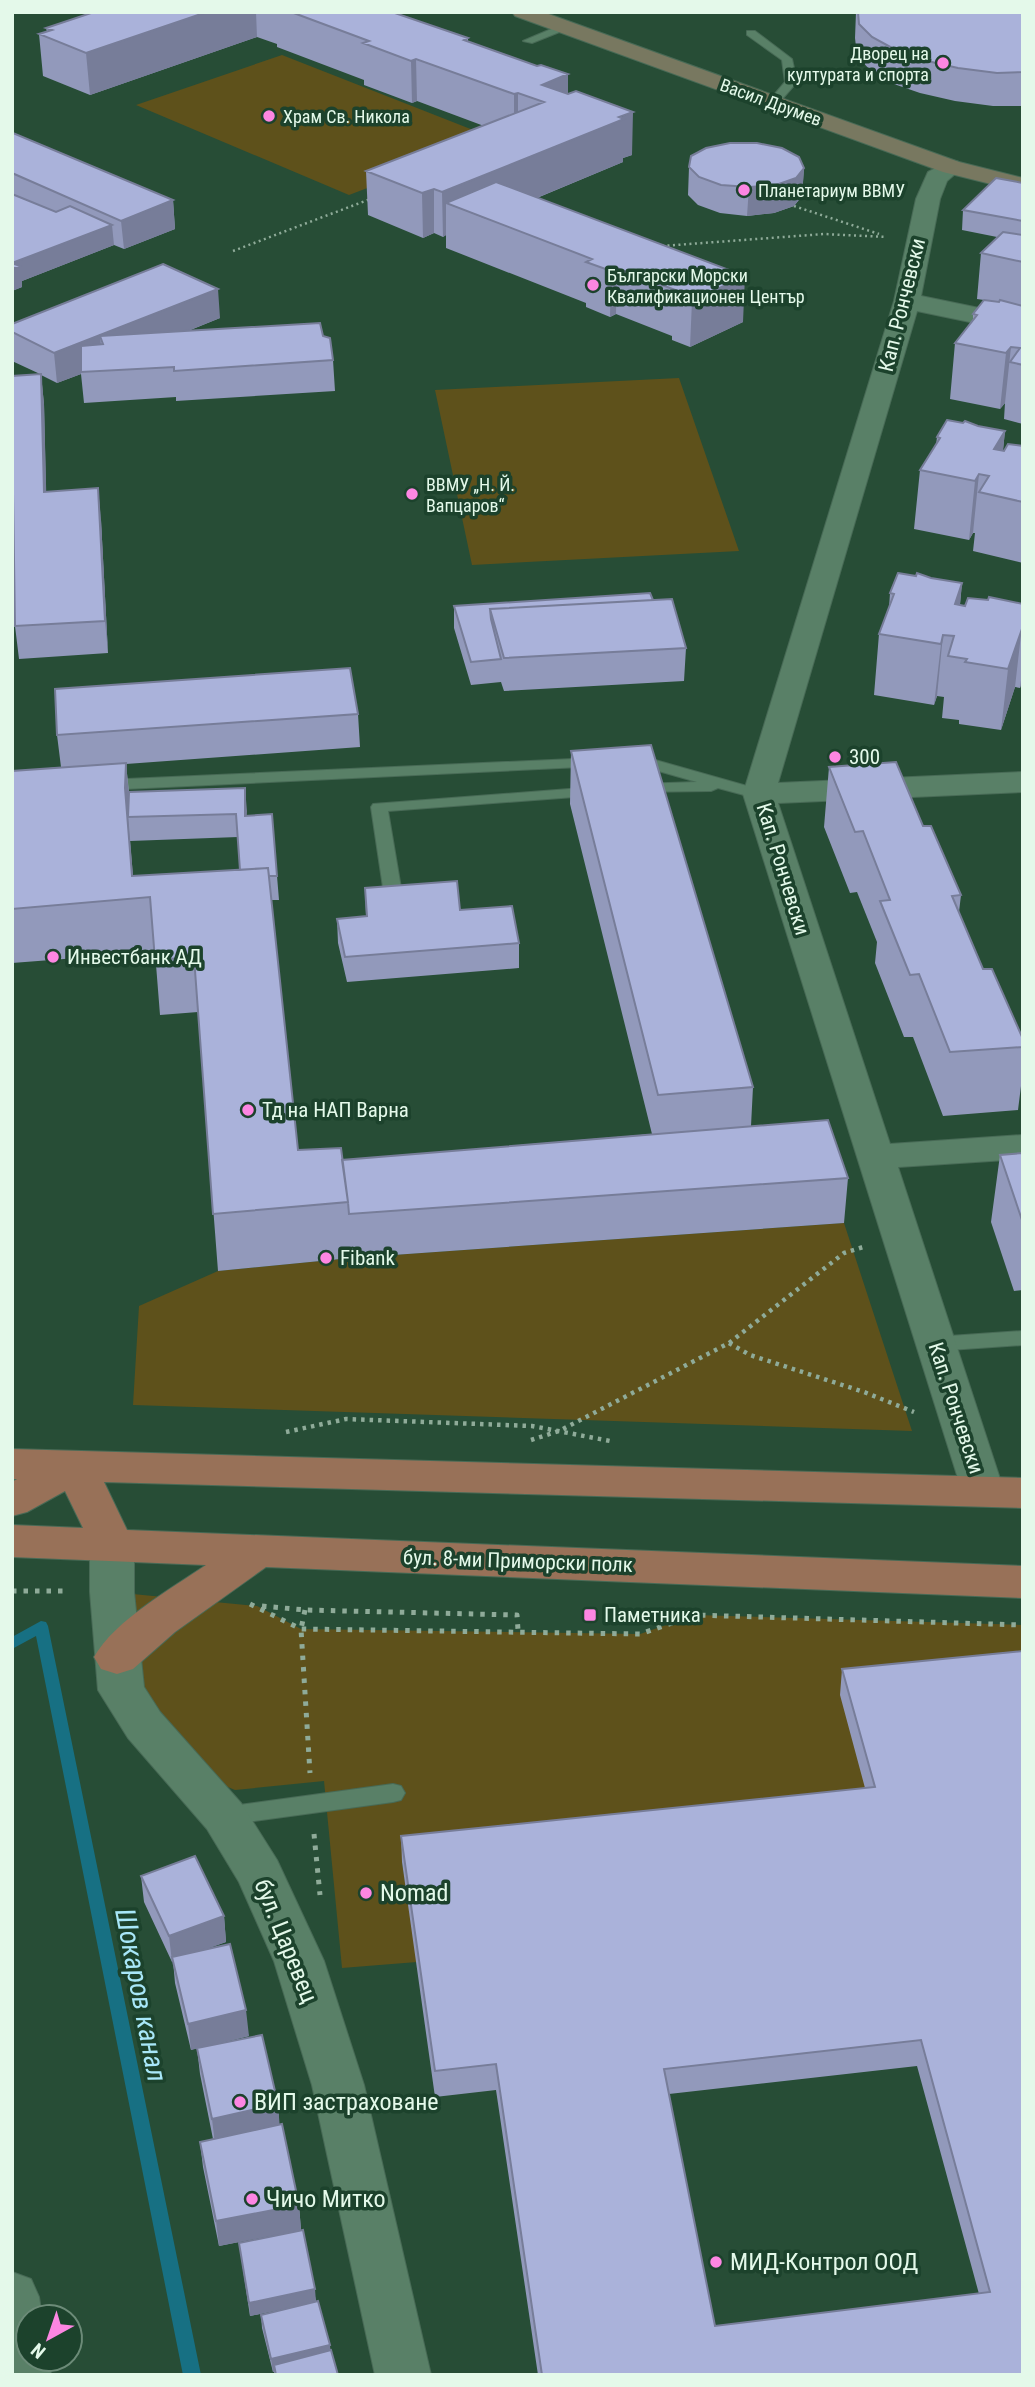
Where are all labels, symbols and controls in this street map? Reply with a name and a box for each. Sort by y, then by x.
place label: Дворец на културата и спорта [787,43,929,85]
marker: Дворец на културата и спорта [935,55,951,71]
street label: Васил Друмев [717,74,825,130]
place label: Храм Св. Никола [283,106,410,127]
marker: Храм Св. Никола [261,108,277,124]
place label: Планетариум ВВМУ [758,180,905,201]
marker: Планетариум ВВМУ [736,182,752,198]
street label: Кап. Рончевски [874,236,930,374]
place label: Български Морски Квалификационен Център [607,265,805,307]
marker: Български Морски Квалификационен Център [585,277,601,293]
place label: ВВМУ „Н. Й. Вапцаров“ [426,474,515,516]
marker: ВВМУ „Н. Й. Вапцаров“ [404,486,420,502]
place label: 300 [849,745,880,769]
marker: 300 [827,749,843,765]
street label: Кап. Рончевски [752,800,814,938]
place label: Инвестбанк АД [67,945,202,969]
marker: Инвестбанк АД [45,949,61,965]
place label: Тд на НАП Варна [262,1098,409,1122]
marker: Тд на НАП Варна [240,1102,256,1118]
place label: Fibank [340,1246,396,1270]
marker: Fibank [318,1250,334,1266]
street label: Кап. Рончевски [923,1339,989,1477]
street label: бул. 8-ми Приморски полк [403,1545,633,1577]
place label: Паметника [604,1603,701,1627]
marker: Паметника [582,1607,598,1623]
street label: бул. Царевец [248,1875,324,2007]
place label: Nomad [380,1879,448,1907]
marker: Nomad [358,1885,374,1901]
water label: Шокаров канал [108,1906,174,2084]
place label: ВИП застраховане [254,2088,439,2116]
marker: ВИП застраховане [232,2094,248,2110]
place label: Чичо Митко [266,2185,386,2213]
marker: Чичо Митко [244,2191,260,2207]
place label: МИД-Контрол ООД [730,2248,919,2276]
marker: МИД-Контрол ООД [708,2254,724,2270]
north arrow [14,2303,84,2373]
text: N [27,2338,50,2363]

